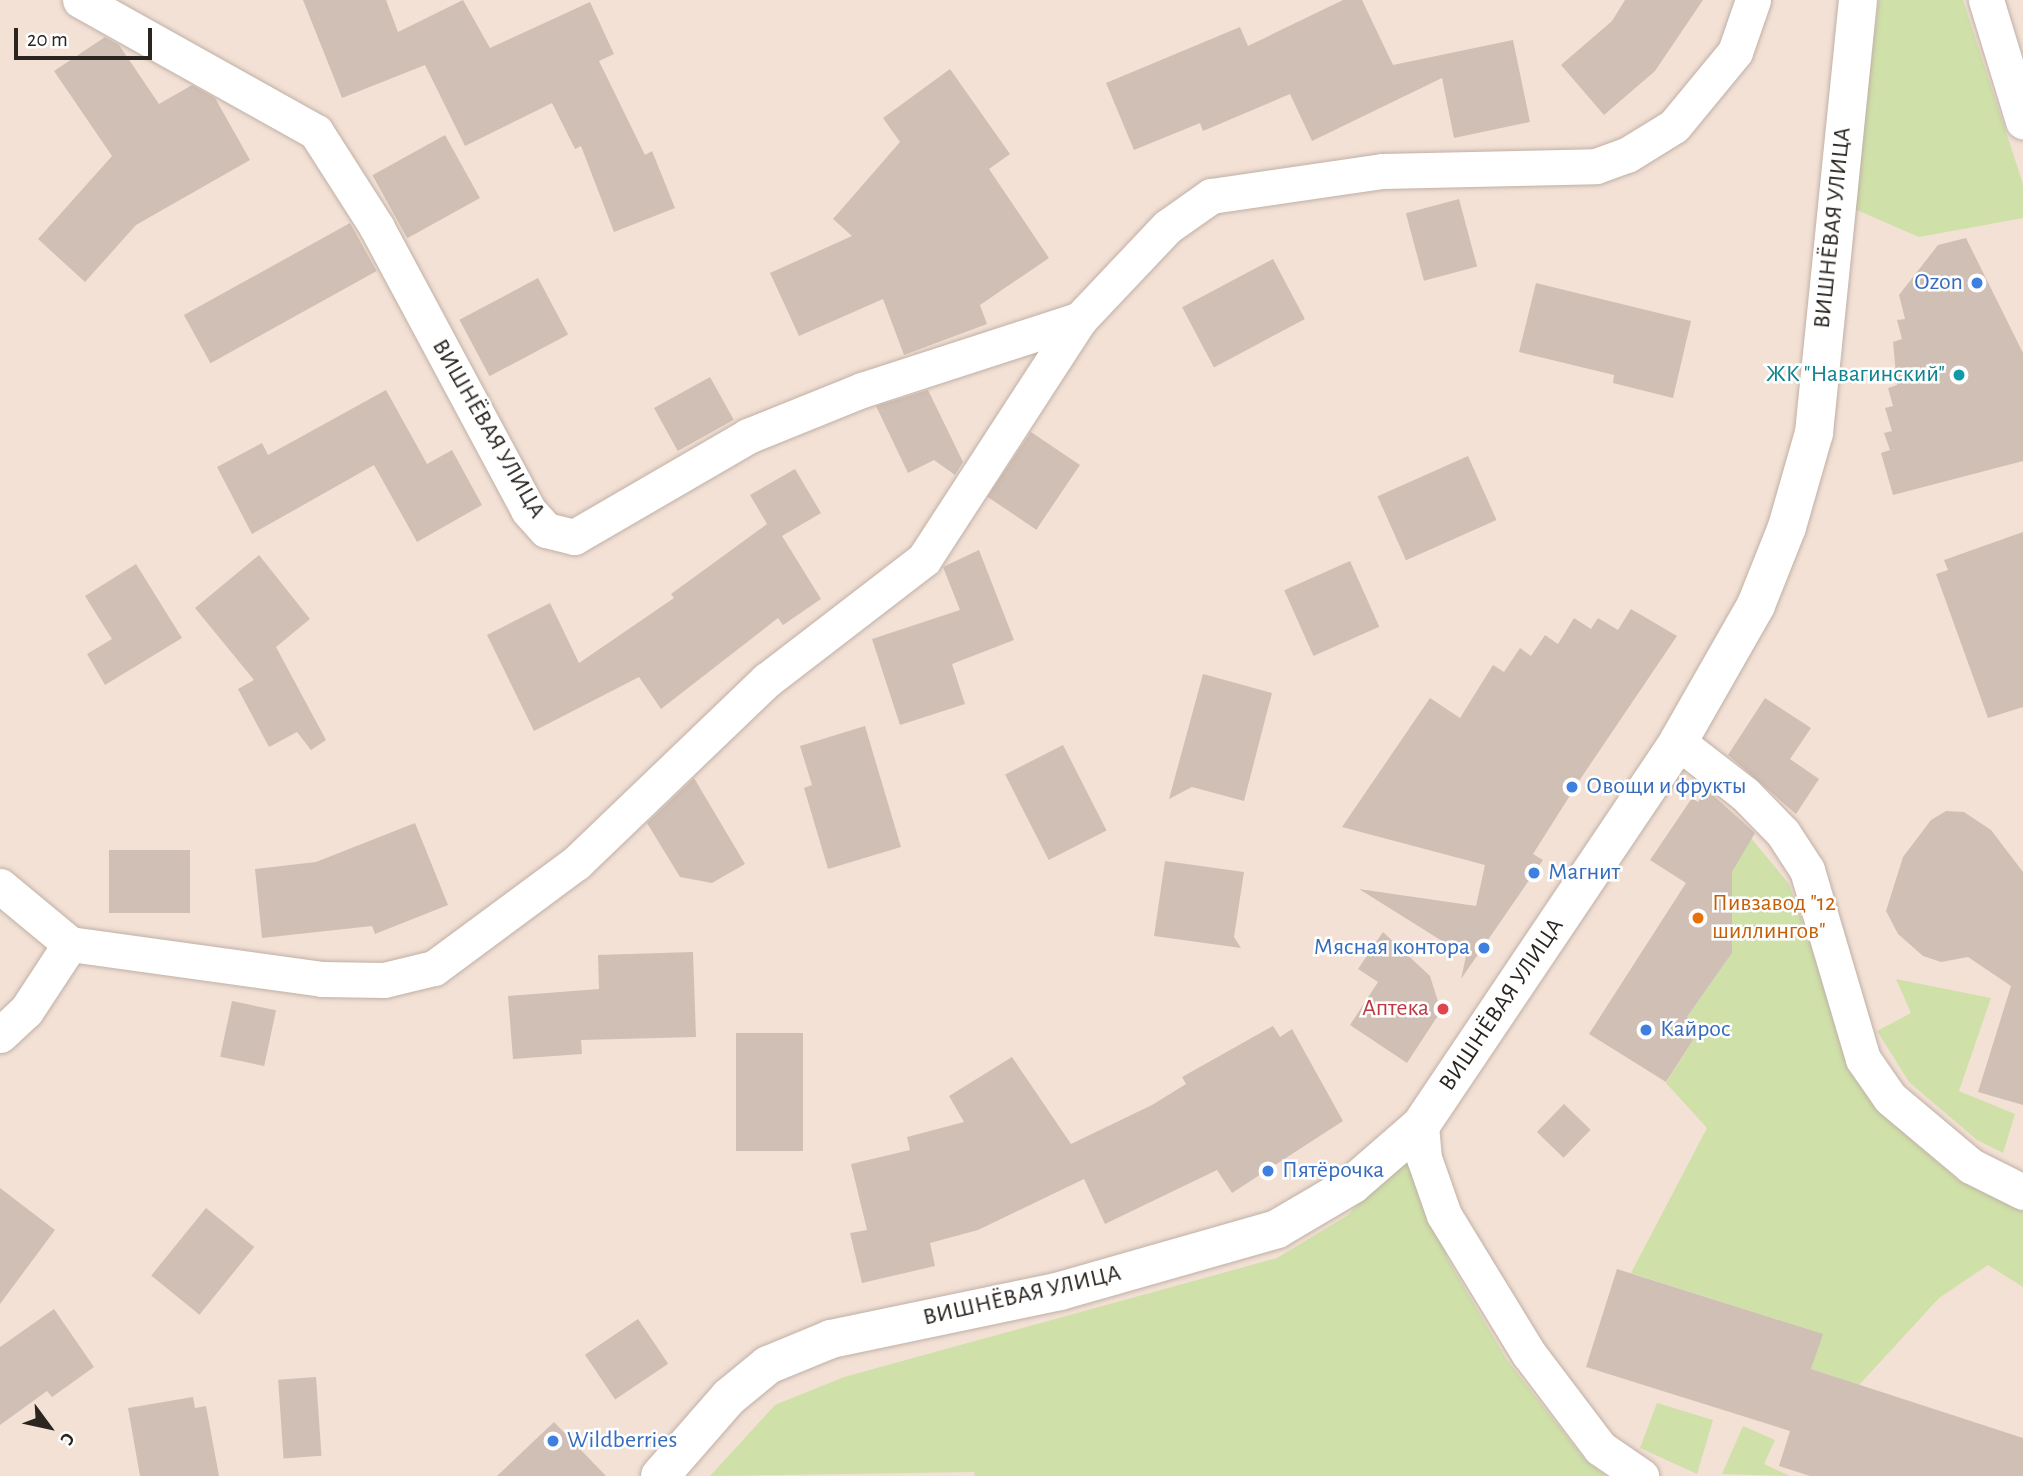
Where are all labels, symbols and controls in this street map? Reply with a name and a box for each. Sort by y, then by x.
scale bar [18,14,156,58]
text: 20 m [27,29,68,50]
street label: ВИШНЁВАЯ УЛИЦА [1808,126,1858,330]
place label: Ozon [1914,269,1963,297]
marker: Ozon [1969,275,1985,291]
street label: ВИШНЁВАЯ УЛИЦА [425,334,551,524]
place label: ЖК "Навагинский" [1766,361,1945,389]
marker: ЖК "Навагинский" [1951,367,1967,383]
place label: Овощи и фрукты [1586,773,1747,801]
marker: Овощи и фрукты [1564,779,1580,795]
place label: Магнит [1548,859,1620,887]
marker: Магнит [1526,865,1542,881]
place label: Пивзавод "12 шиллингов" [1712,890,1836,946]
marker: Пивзавод "12 шиллингов" [1690,910,1706,926]
street label: ВИШНЁВАЯ УЛИЦА [1433,913,1571,1097]
place label: Мясная контора [1313,934,1470,962]
marker: Мясная контора [1476,940,1492,956]
place label: Аптека [1362,995,1429,1023]
marker: Аптека [1435,1001,1451,1017]
place label: Кайрос [1660,1016,1731,1044]
marker: Кайрос [1638,1022,1654,1038]
place label: Пятёрочка [1282,1157,1384,1185]
marker: Пятёрочка [1260,1163,1276,1179]
street label: ВИШНЁВАЯ УЛИЦА [920,1259,1124,1333]
north arrow [14,1392,84,1462]
place label: Wildberries [567,1427,677,1455]
text: С [56,1429,78,1448]
marker: Wildberries [545,1433,561,1449]

